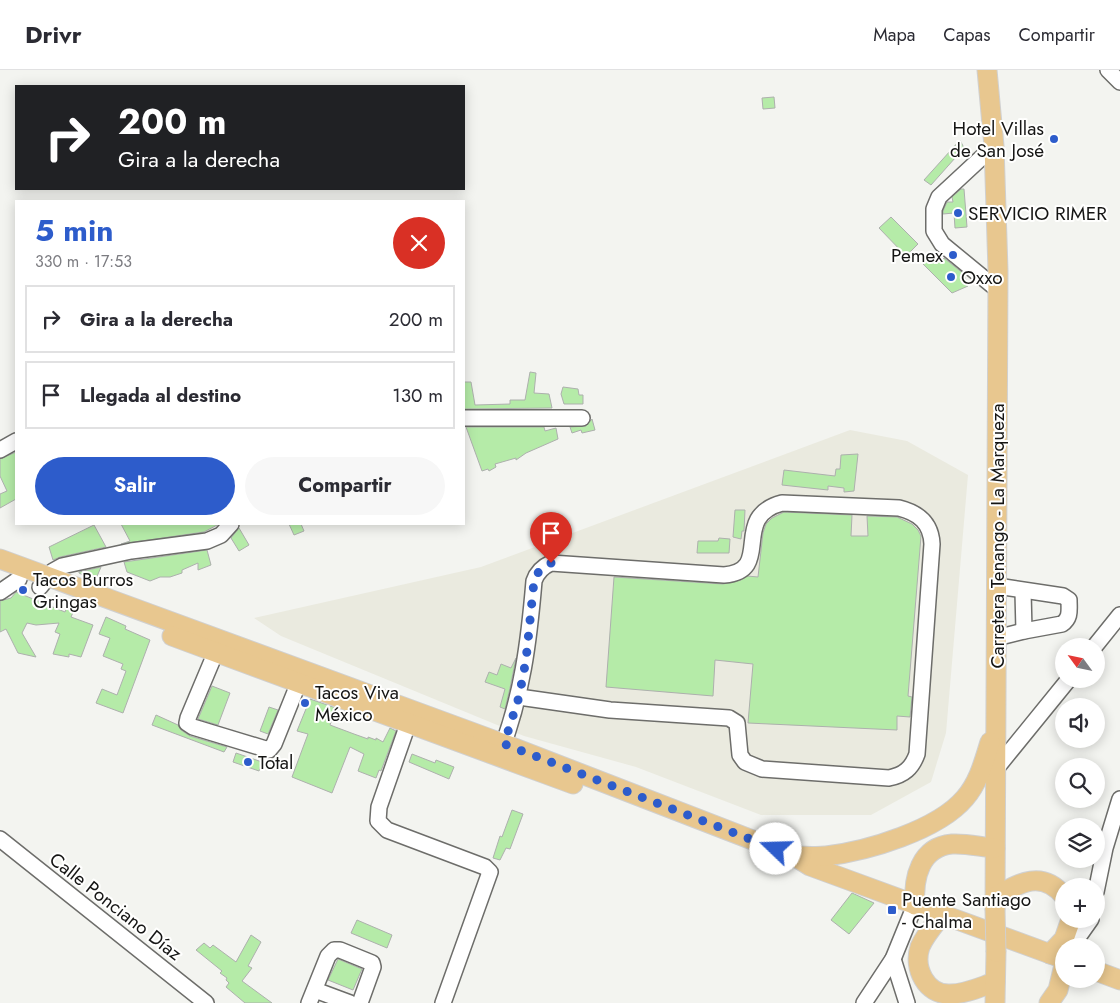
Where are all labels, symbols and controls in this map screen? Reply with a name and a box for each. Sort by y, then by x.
text: Drivr [25,17,82,52]
text: Mapa [873,22,915,48]
text: Capas [943,22,991,48]
text: Compartir [1019,22,1095,48]
text: 200 m [118,97,227,147]
icon: right [35,105,100,170]
place label: Hotel Villas de San José [950,115,1044,164]
marker: Hotel Villas de San José [1048,133,1060,145]
text: Gira a la derecha [118,143,280,175]
place label: SERVICIO RIMER [968,200,1107,227]
marker: SERVICIO RIMER [952,207,964,219]
text: 5 min [35,209,113,252]
button: close [393,217,445,269]
place label: Pemex [891,242,943,269]
marker: Pemex [947,249,959,261]
text: 330 m · 17:53 [35,250,132,273]
place label: Oxxo [961,264,1003,291]
marker: Oxxo [945,271,957,283]
icon: right [37,305,65,333]
text: Gira a la derecha [80,306,233,333]
text: 200 m [389,306,443,333]
icon: arrive [37,381,65,409]
text: Llegada al destino [80,382,241,409]
text: 130 m [392,382,443,409]
street label: Carretera Tenango - La Marqueza [984,403,1011,669]
button: Salir [35,457,235,515]
button: Compartir [245,457,445,515]
pin [530,512,572,563]
icon: arrive [537,519,565,547]
place label: Tacos Burros Gringas [33,566,134,615]
marker: Tacos Burros Gringas [17,584,29,596]
north arrow [1055,638,1105,688]
map controls [1055,638,1105,988]
place label: Tacos Viva México [315,679,399,728]
marker: Tacos Viva México [299,697,311,709]
button: sound [1055,698,1105,748]
place label: Total [258,749,293,776]
marker: Total [242,756,254,768]
button: search [1055,758,1105,808]
button: layers [1055,818,1105,868]
position arrow [749,822,801,874]
street label: Calle Ponciano Díaz [44,846,188,967]
button: + [1055,878,1105,928]
place label: Puente Santiago - Chalma [902,886,1031,935]
marker: Puente Santiago - Chalma [886,904,898,916]
button: − [1055,938,1105,988]

